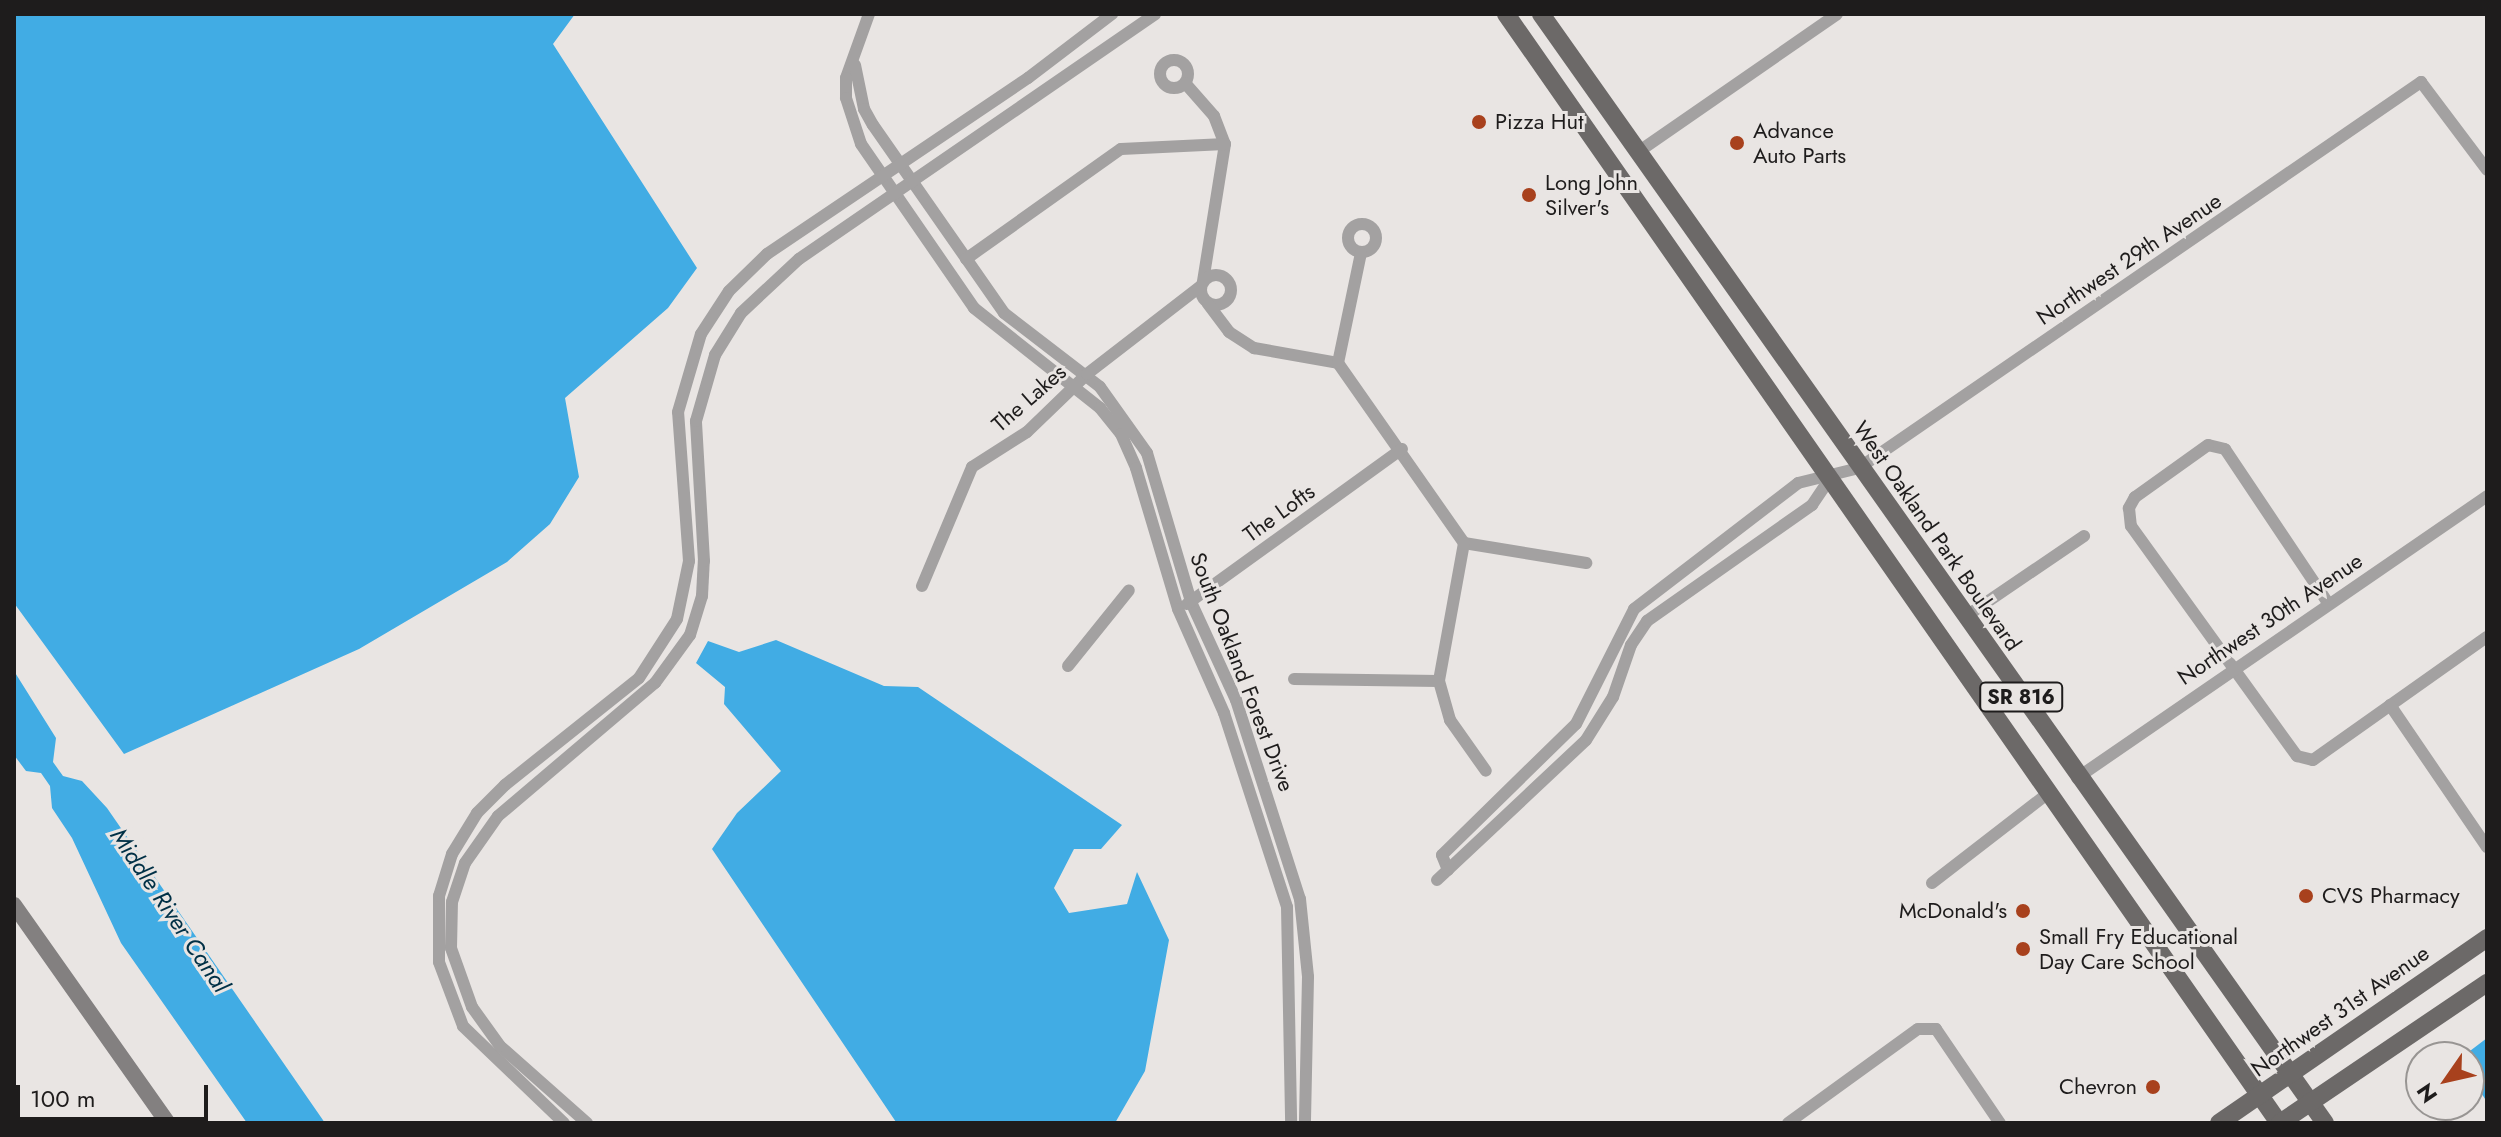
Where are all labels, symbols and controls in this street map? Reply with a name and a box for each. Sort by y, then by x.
place label: Pizza Hut [1495,109,1583,135]
marker: Pizza Hut [1470,113,1488,131]
place label: Advance Auto Parts [1753,117,1846,168]
marker: Advance Auto Parts [1728,134,1746,152]
place label: Long John Silver's [1545,169,1638,220]
marker: Long John Silver's [1520,186,1538,204]
street label: Northwest 29th Avenue [2032,187,2226,331]
street label: The Lakes [986,359,1072,437]
street label: West Oakland Park Boulevard [1848,416,2026,656]
street label: The Lofts [1238,478,1320,548]
street label: Northwest 30th Avenue [2173,547,2367,691]
street label: South Oakland Forest Drive [1184,549,1300,795]
road number: SR 816 [1979,681,2063,713]
water label: Middle River Canal [104,822,236,998]
place label: CVS Pharmacy [2322,883,2460,909]
marker: CVS Pharmacy [2297,887,2315,905]
place label: McDonald's [1899,898,2007,924]
marker: McDonald's [2014,902,2032,920]
place label: Small Fry Educational Day Care School [2039,923,2238,974]
marker: Small Fry Educational Day Care School [2014,940,2032,958]
street label: Northwest 31st Avenue [2246,940,2434,1082]
north arrow [2405,1041,2485,1121]
scale bar [20,1069,212,1119]
place label: Chevron [2059,1074,2137,1100]
text: N [2409,1077,2445,1109]
marker: Chevron [2144,1078,2162,1096]
text: 100 m [30,1081,96,1116]

